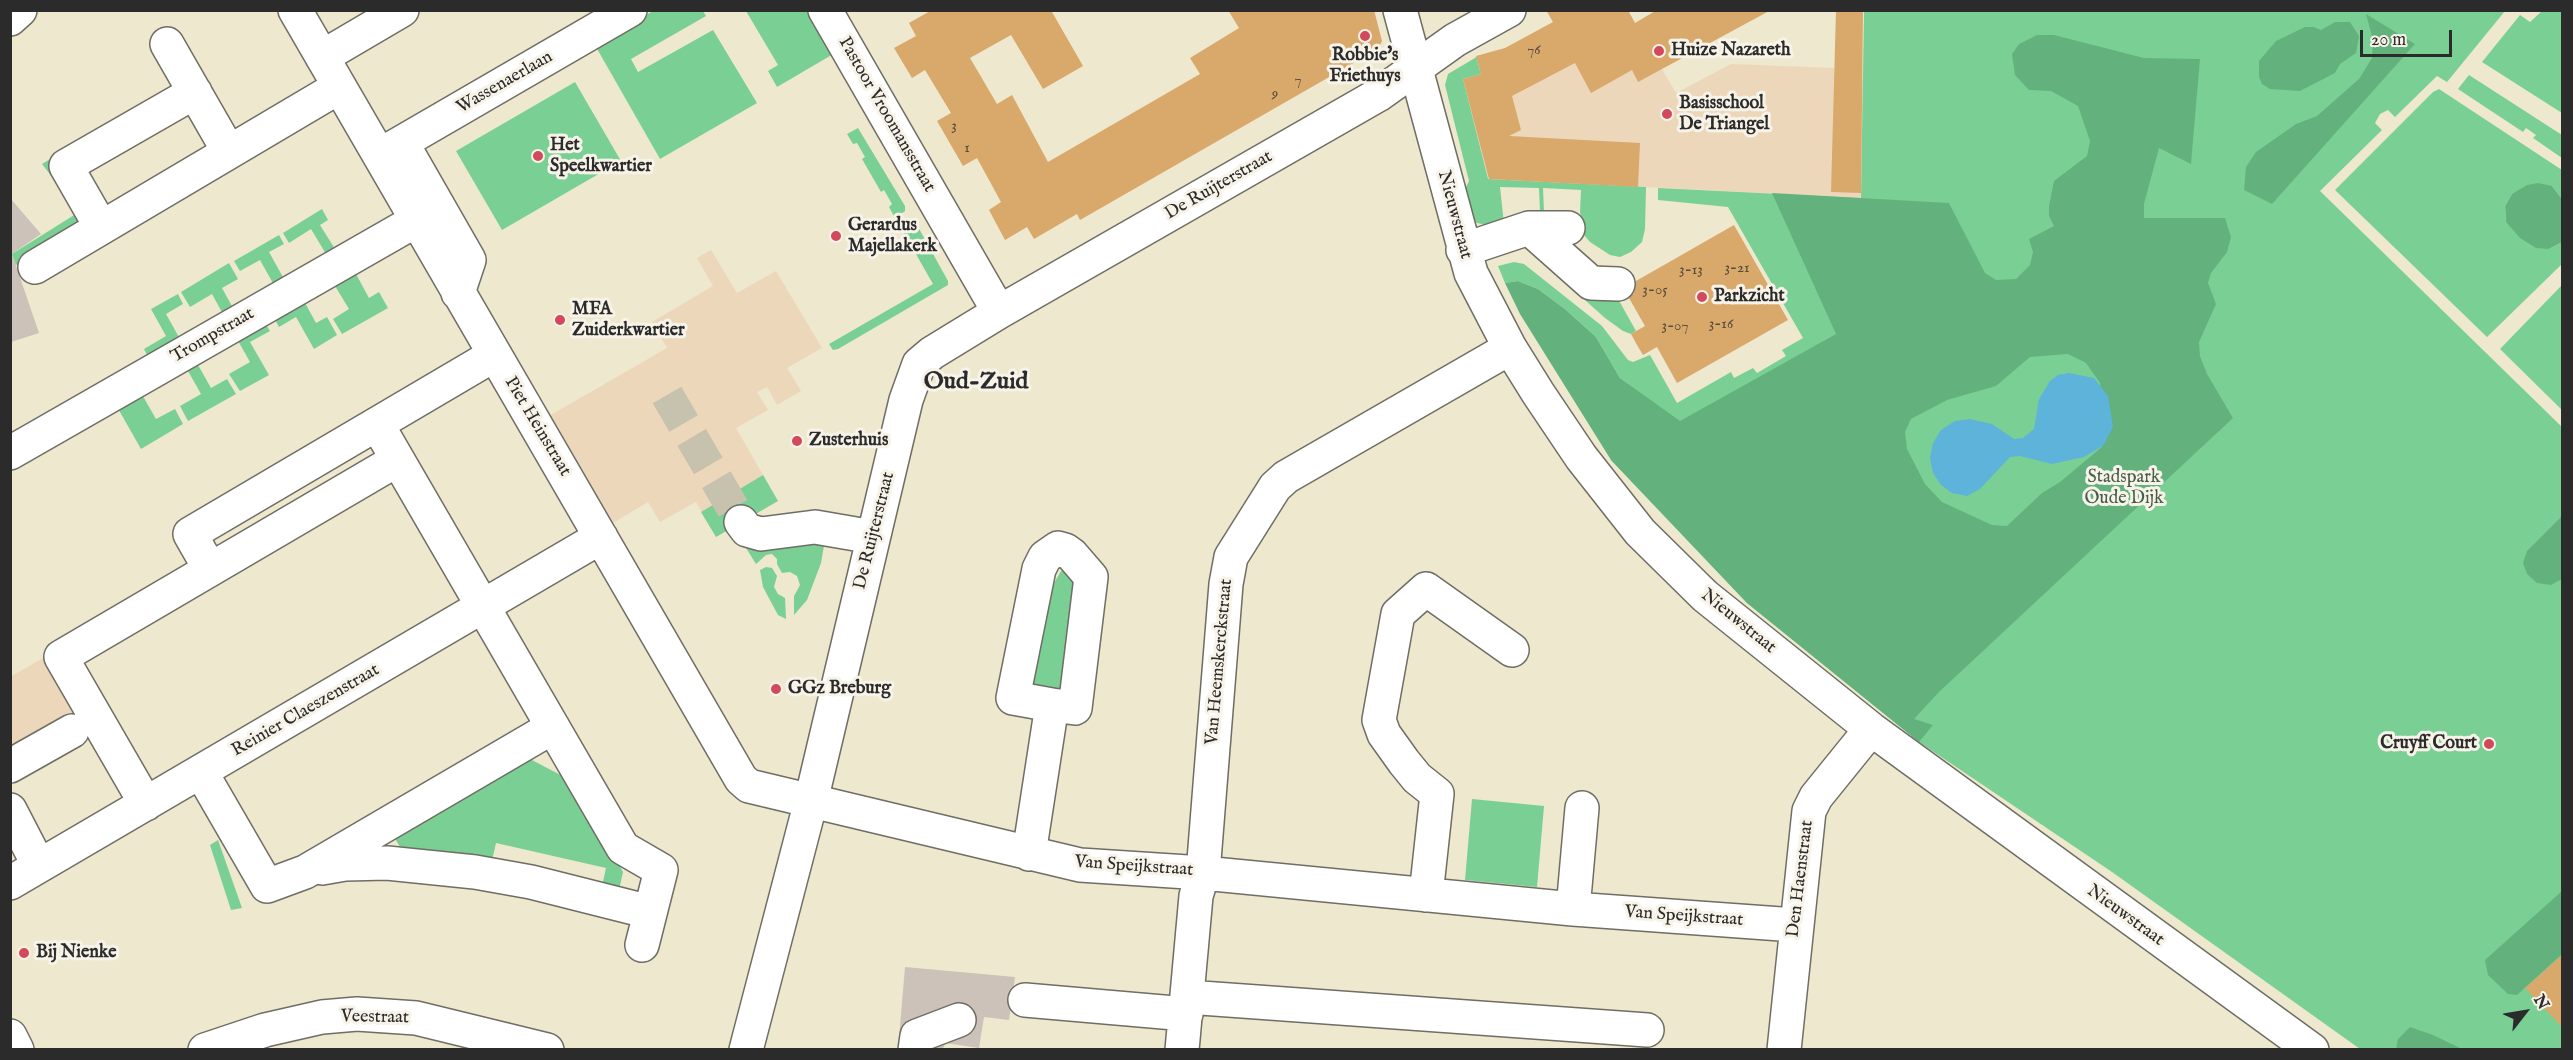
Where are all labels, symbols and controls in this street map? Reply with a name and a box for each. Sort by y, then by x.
scale bar [2363,18,2454,56]
marker: Robbie's Friethuys [1358,29,1372,43]
text: 20 m [2371,29,2406,52]
street label: Pastoor Vroomansstraat [833,34,939,196]
place label: Huize Nazareth [1671,40,1790,62]
house number: 76 [1527,42,1541,60]
marker: Huize Nazareth [1652,44,1666,58]
place label: Robbie's Friethuys [1330,45,1400,88]
street label: Wassenaerlaan [453,47,557,119]
house number: 7 [1294,72,1302,90]
house number: 9 [1272,86,1278,104]
place label: Basisschool De Triangel [1679,93,1769,136]
marker: Basisschool De Triangel [1660,107,1674,121]
house number: 3 [951,118,957,136]
place label: Het Speelkwartier [550,135,652,178]
house number: 1 [964,140,970,158]
street label: De Ruijterstraat [1161,147,1277,225]
marker: Het Speelkwartier [531,149,545,163]
street label: Nieuwstraat [1432,169,1476,261]
place label: Gerardus Majellakerk [848,215,937,258]
marker: Gerardus Majellakerk [829,229,843,243]
house number: 3-21 [1724,260,1750,278]
house number: 3-13 [1679,262,1703,280]
house number: 3-05 [1642,282,1668,300]
place label: Parkzicht [1714,286,1785,308]
marker: Parkzicht [1695,290,1709,304]
place label: MFA Zuiderkwartier [572,299,685,342]
street label: Trompstraat [168,304,258,368]
marker: MFA Zuiderkwartier [553,313,567,327]
house number: 3-16 [1709,316,1733,334]
house number: 3-07 [1662,318,1688,336]
district label: Oud-Zuid [924,369,1028,397]
street label: Piet Heinstraat [499,373,575,481]
place label: Zusterhuis [809,430,888,452]
marker: Zusterhuis [790,434,804,448]
park label: Stadspark Oude Dijk [2084,467,2164,510]
street label: De Ruijterstraat [850,470,900,592]
street label: Van Heemskerckstraat [1202,578,1238,746]
street label: Nieuwstraat [1696,585,1780,659]
street label: Reinier Claeszenstraat [228,660,384,762]
place label: GGz Breburg [788,678,891,700]
marker: GGz Breburg [769,682,783,696]
place label: Cruyff Court [2380,733,2477,755]
marker: Cruyff Court [2482,737,2496,751]
street label: Den Haenstraat [1783,819,1819,939]
street label: Van Speijkstraat [1074,852,1194,882]
street label: Nieuwstraat [2082,881,2168,951]
street label: Van Speijkstraat [1624,902,1744,932]
place label: Bij Nienke [36,942,117,964]
marker: Bij Nienke [17,946,31,960]
north arrow [2495,982,2555,1042]
text: N [2528,992,2553,1014]
street label: Veestraat [341,1007,409,1029]

